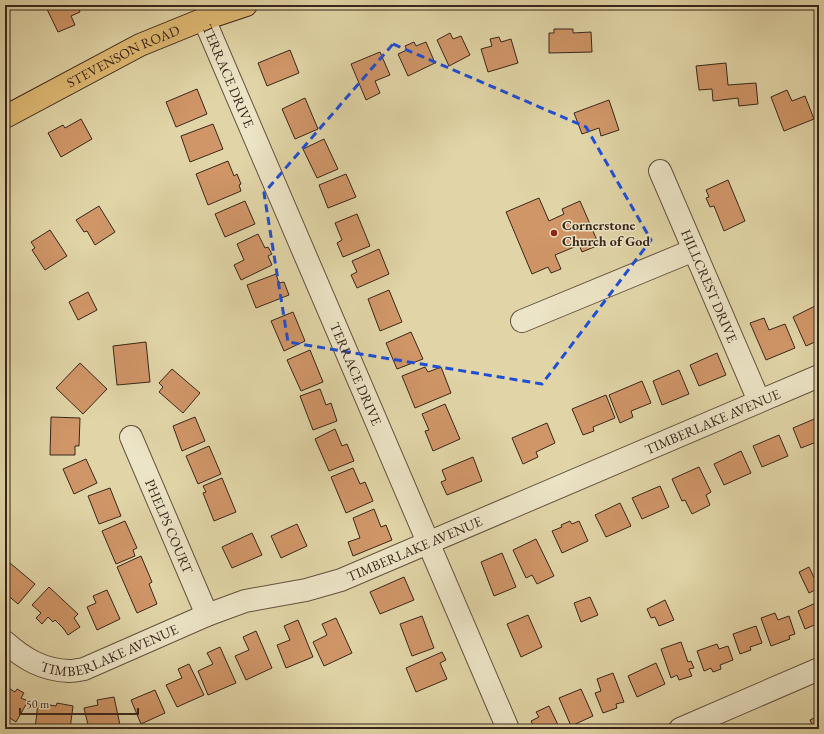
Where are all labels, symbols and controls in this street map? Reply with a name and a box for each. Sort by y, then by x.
street label: STEVENSON ROAD [63,21,183,91]
street label: TERRACE DRIVE [198,22,258,130]
place label: Cornerstone Church of God [562,216,650,250]
street label: HILLCREST DRIVE [677,226,742,345]
marker: Cornerstone Church of God [549,228,559,238]
street label: TERRACE DRIVE [326,320,386,428]
street label: TIMBERLAKE AVENUE [642,385,783,458]
street label: PHELPS COURT [141,476,197,577]
street label: TIMBERLAKE AVENUE [344,512,485,585]
street label: TIMBERLAKE AVENUE [38,620,181,680]
scale bar [20,690,138,716]
text: 50 m [26,696,50,712]

